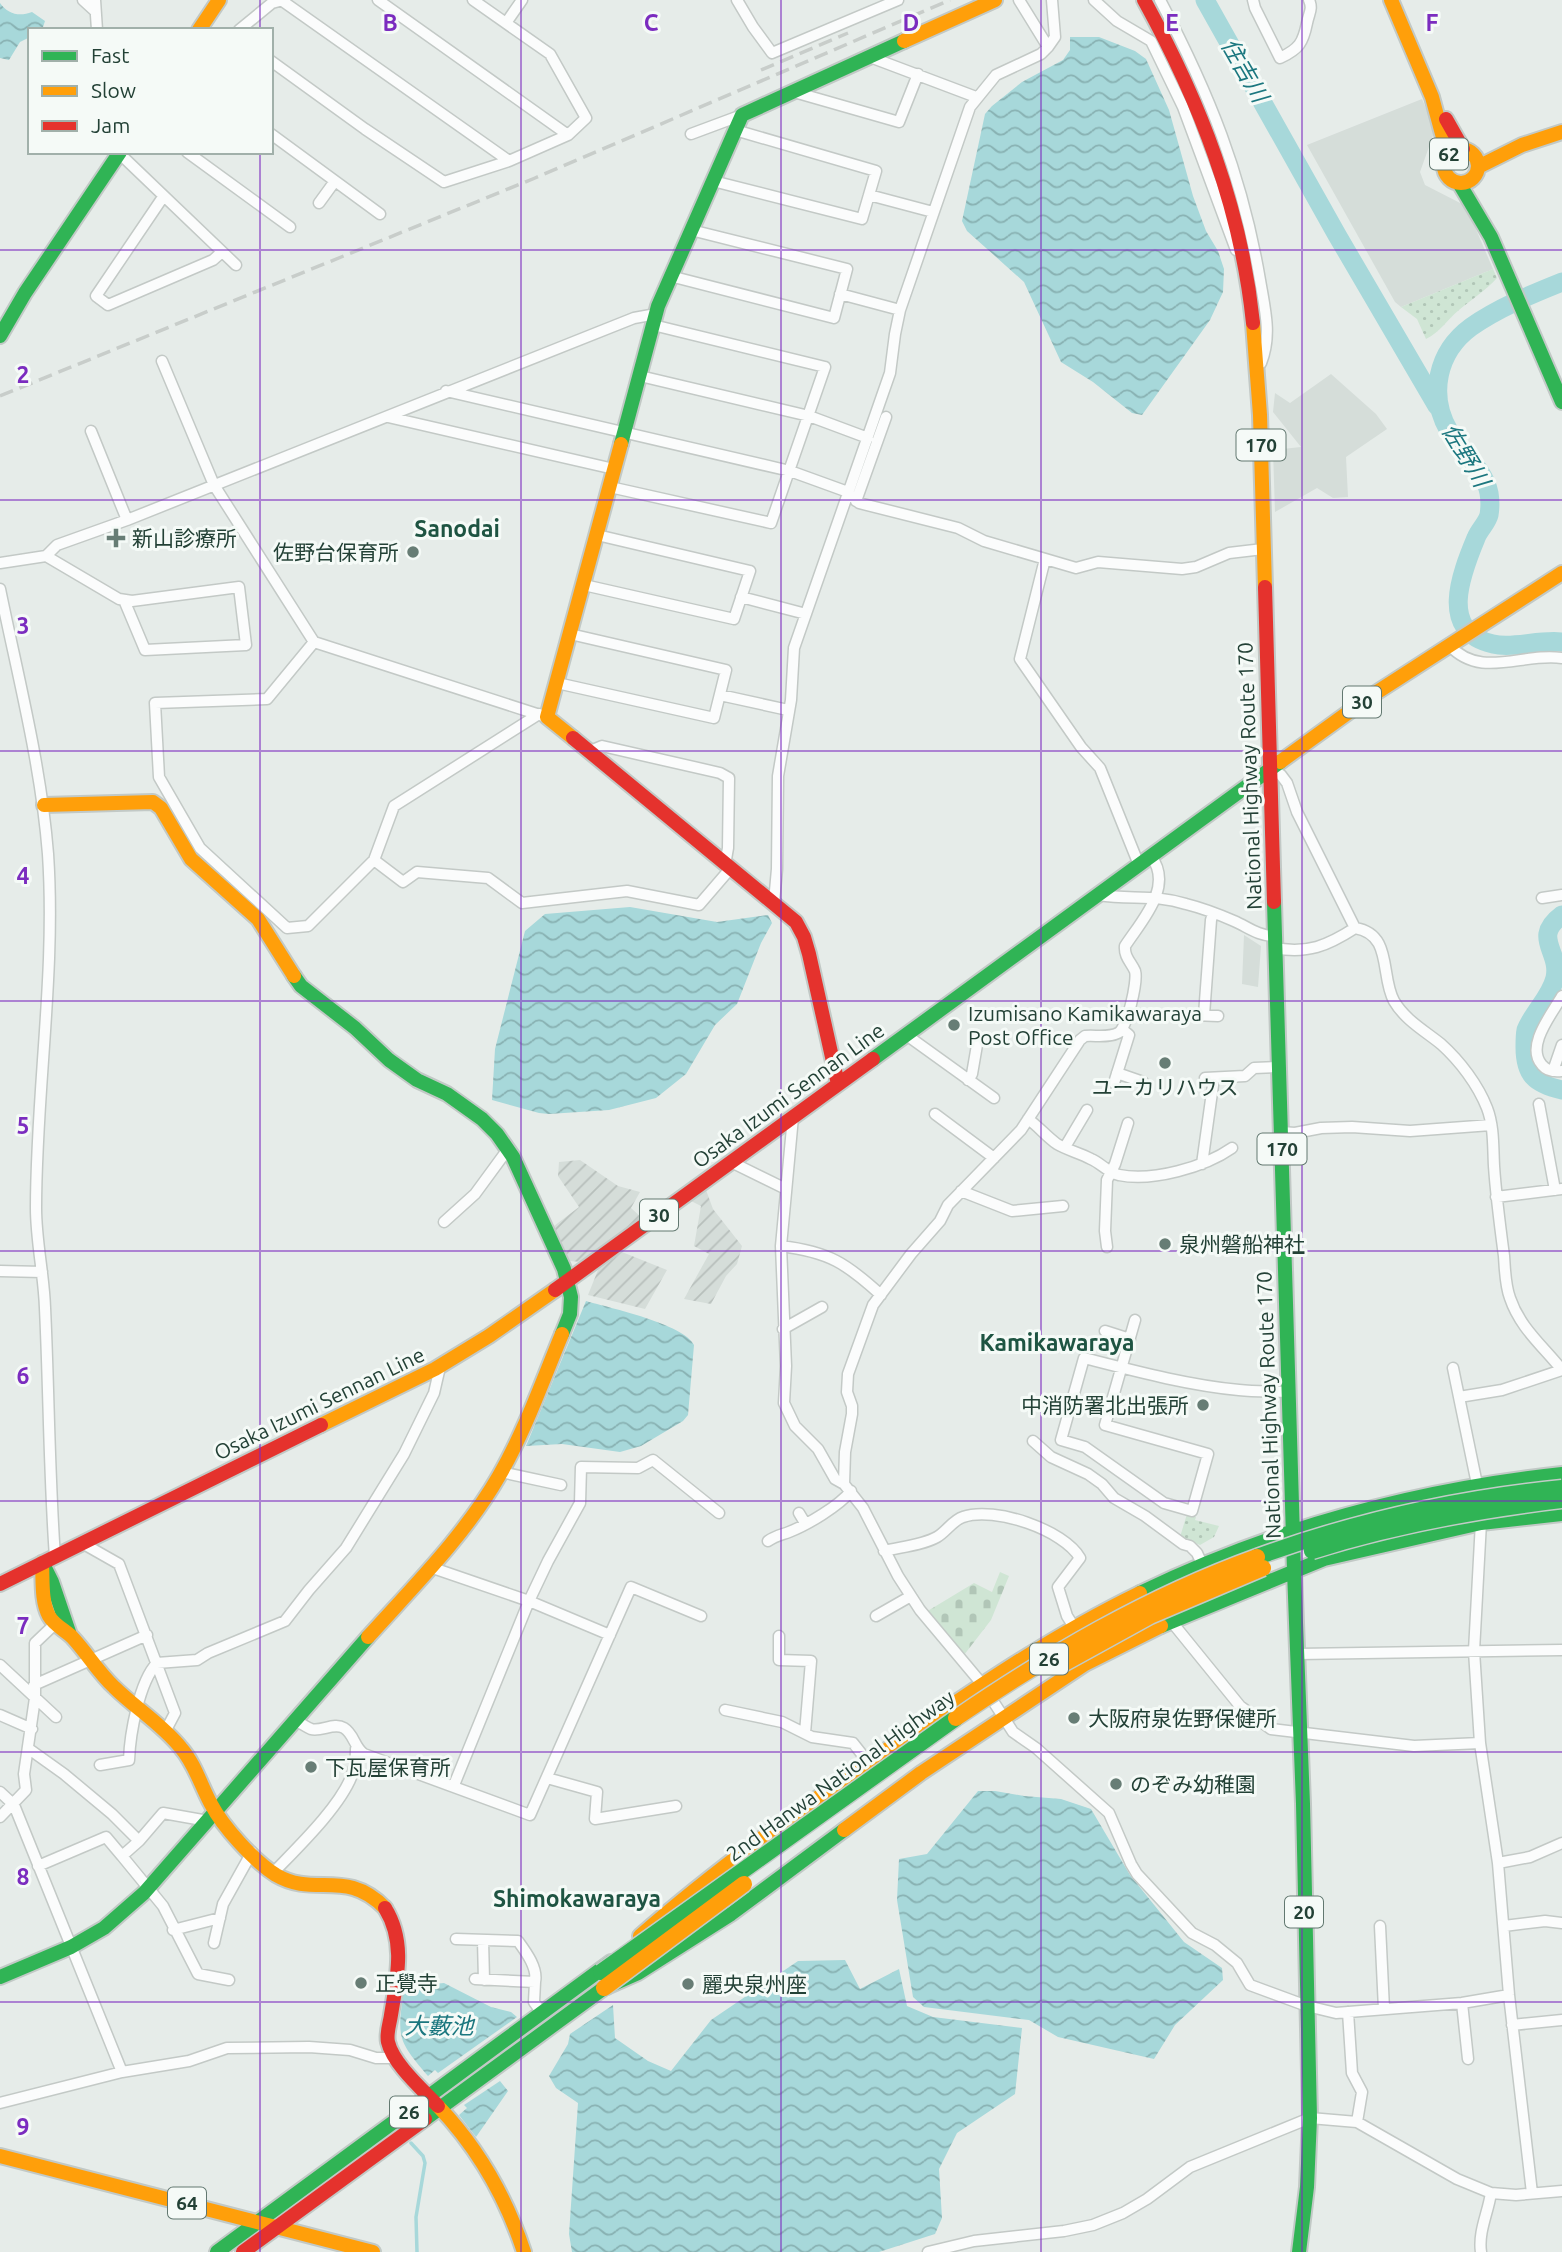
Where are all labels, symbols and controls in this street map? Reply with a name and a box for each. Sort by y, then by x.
text: B [382,10,398,35]
text: C [644,10,659,35]
text: D [903,10,919,35]
text: E [1165,10,1179,35]
text: F [1426,10,1439,35]
legend [28,28,273,154]
water label: 住吉川 [1217,34,1275,109]
text: Fast [91,43,129,67]
text: Slow [91,78,136,102]
text: Jam [91,113,130,137]
road number: 62 [1430,138,1468,170]
text: 2 [17,362,29,387]
water label: 佐野川 [1438,419,1496,494]
road number: 170 [1236,430,1286,460]
district label: Sanodai [414,516,500,541]
place label: 新山診療所 [132,526,237,550]
marker: 新山診療所 [106,528,126,548]
place label: 佐野台保育所 [273,540,399,564]
marker: 佐野台保育所 [405,544,421,560]
text: 3 [17,613,29,638]
street label: National Highway Route 170 [1232,642,1266,910]
road number: 30 [1343,687,1381,718]
text: 4 [17,863,30,888]
place label: Izumisano Kamikawaraya Post Office [968,1001,1202,1049]
street label: Osaka Izumi Sennan Line [688,1017,888,1173]
marker: Izumisano Kamikawaraya Post Office [946,1017,962,1033]
marker: ユーカリハウス [1157,1055,1173,1071]
place label: ユーカリハウス [1092,1075,1239,1099]
text: 5 [17,1113,29,1138]
road number: 170 [1258,1134,1306,1164]
road number: 30 [640,1200,678,1231]
place label: 泉州磐船神社 [1179,1232,1305,1256]
marker: 泉州磐船神社 [1157,1236,1173,1252]
street label: National Highway Route 170 [1251,1271,1285,1539]
district label: Kamikawaraya [979,1330,1135,1355]
street label: Osaka Izumi Sennan Line [210,1342,428,1464]
text: 6 [17,1363,30,1388]
place label: 中消防署北出張所 [1021,1393,1189,1417]
marker: 中消防署北出張所 [1195,1397,1211,1413]
text: 7 [17,1613,29,1638]
road number: 26 [1030,1644,1068,1674]
street label: 2nd Hanwa National Highway [721,1684,959,1866]
place label: 大阪府泉佐野保健所 [1088,1706,1277,1730]
marker: 大阪府泉佐野保健所 [1066,1710,1082,1726]
place label: 下瓦屋保育所 [325,1755,451,1779]
marker: 下瓦屋保育所 [303,1759,319,1775]
place label: のぞみ幼稚園 [1130,1772,1256,1796]
marker: のぞみ幼稚園 [1108,1776,1124,1792]
text: 8 [17,1864,29,1889]
district label: Shimokawaraya [493,1886,661,1911]
road number: 20 [1285,1896,1323,1928]
place label: 正覺寺 [375,1971,438,1995]
place label: 麗央泉州座 [702,1972,807,1996]
marker: 正覺寺 [353,1975,369,1991]
marker: 麗央泉州座 [680,1976,696,1992]
water label: 大藪池 [405,2013,476,2038]
road number: 26 [390,2096,428,2128]
text: 9 [17,2114,29,2139]
road number: 64 [168,2188,206,2218]

